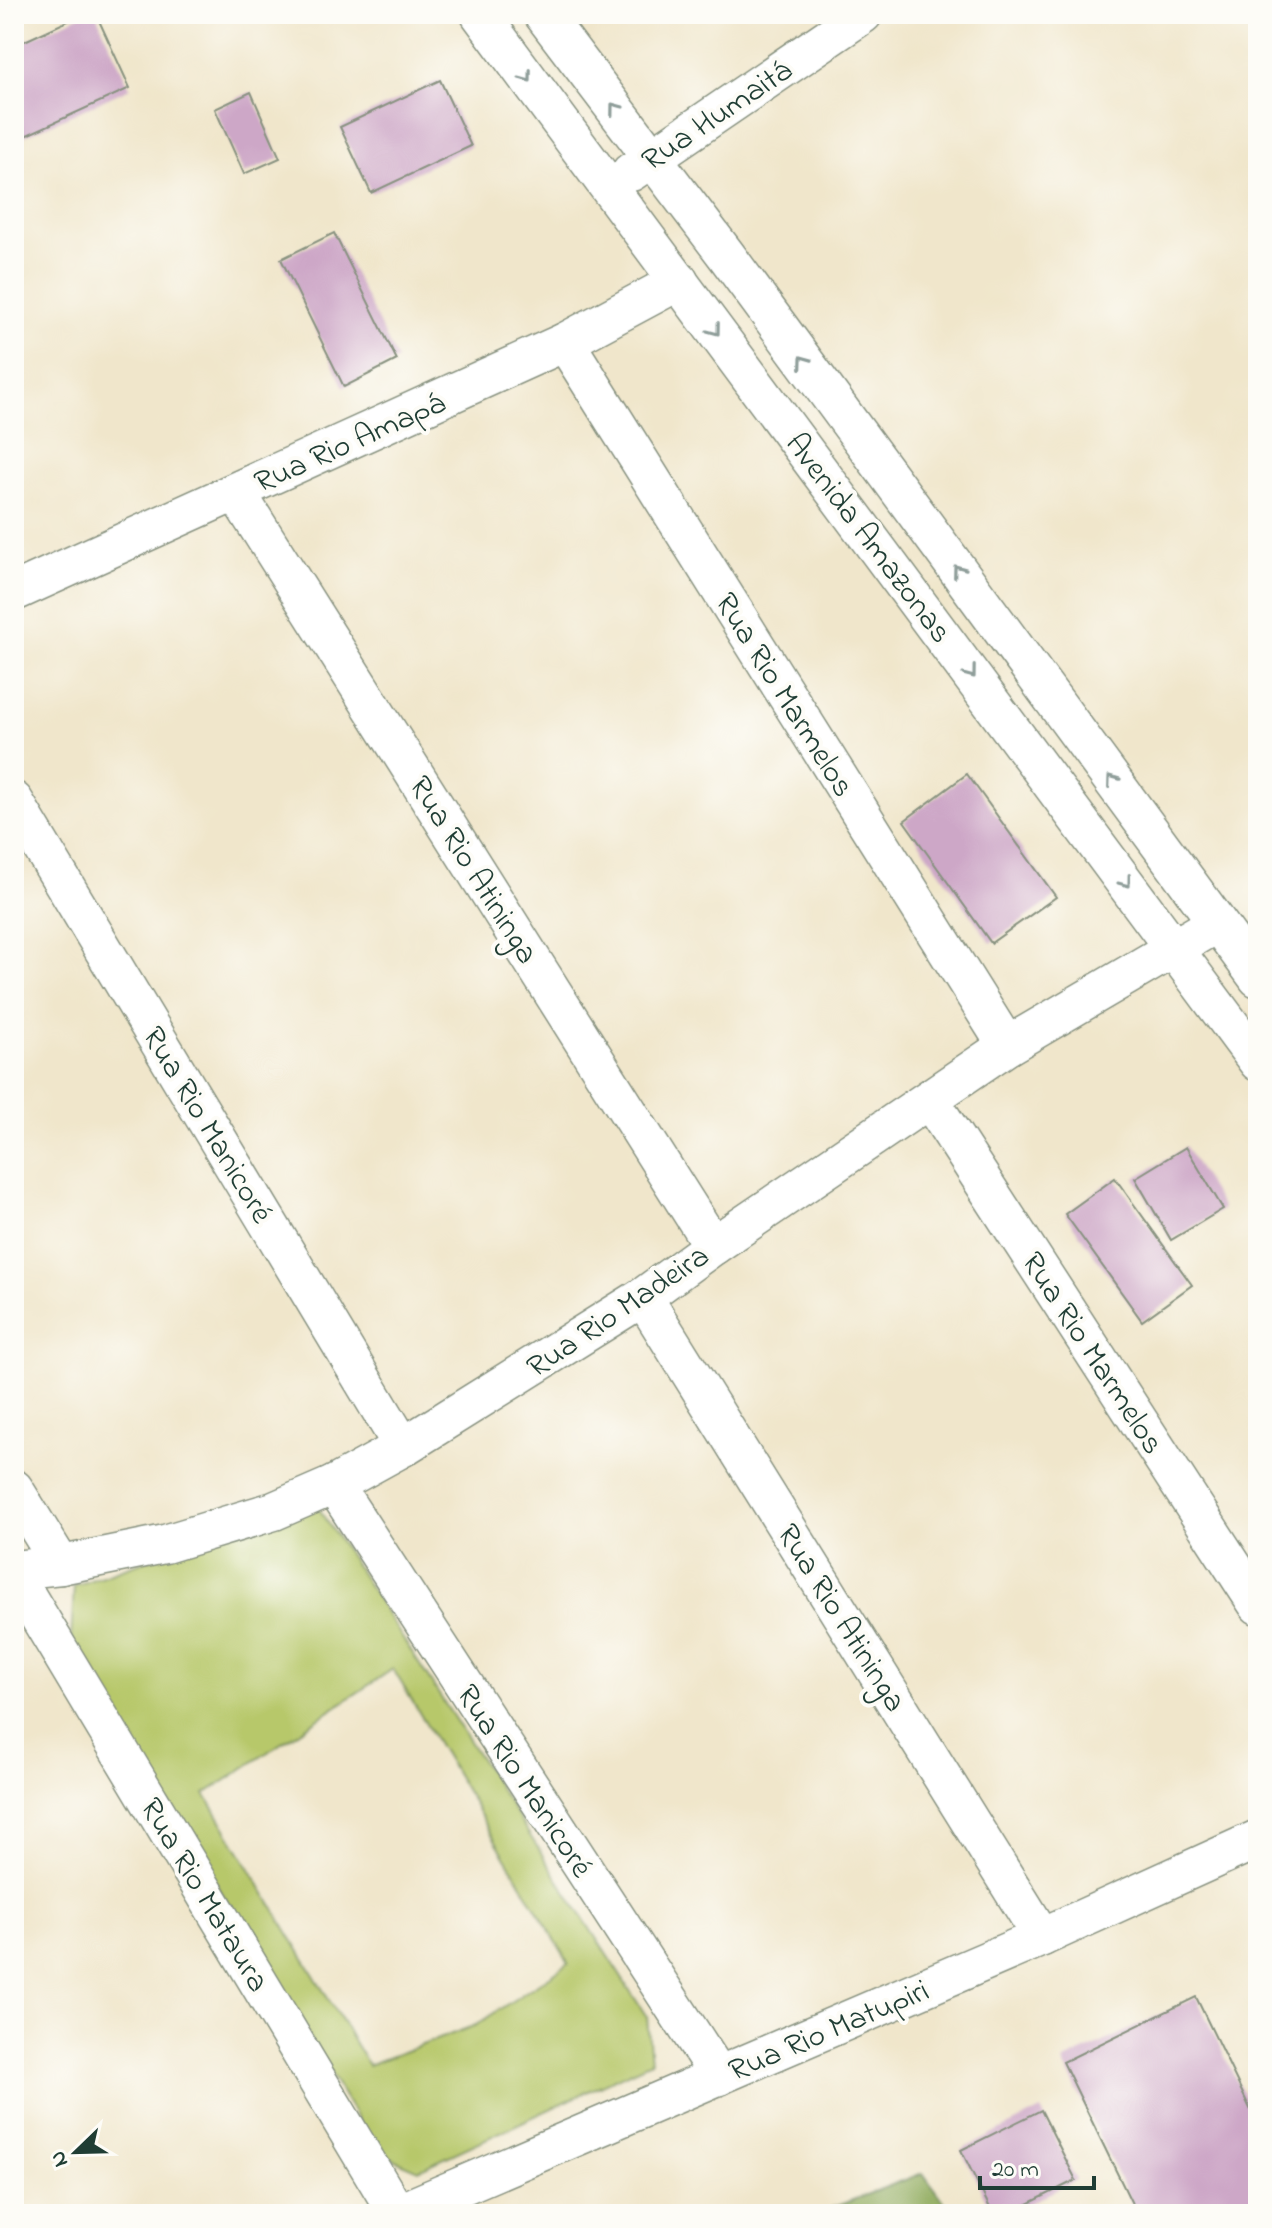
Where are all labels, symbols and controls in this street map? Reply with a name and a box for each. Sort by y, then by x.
street label: Rua Humaitá [633,49,803,185]
one-way arrow [517,68,531,82]
one-way arrow [610,102,624,117]
one-way arrow [706,321,720,336]
one-way arrow [800,355,814,369]
street label: Rua Rio Amapá [247,381,453,507]
street label: Avenida Amazonas [772,424,962,654]
one-way arrow [954,564,968,579]
street label: Rua Rio Marmelos [701,584,865,807]
one-way arrow [961,665,976,679]
street label: Rua Rio Atininga [395,767,549,974]
one-way arrow [1108,774,1122,788]
one-way arrow [1117,873,1131,888]
street label: Rua Rio Manicoré [129,1018,284,1234]
street label: Rua Rio Madeira [518,1234,720,1391]
street label: Rua Rio Marmelos [1008,1243,1174,1465]
street label: Rua Rio Atininga [763,1515,917,1722]
street label: Rua Rio Manicoré [443,1676,604,1889]
street label: Rua Rio Mataura [126,1790,280,2002]
street label: Rua Rio Matupiri [722,1969,937,2096]
north arrow [36,2112,116,2192]
scale bar [980,2140,1094,2190]
text: N [43,2146,78,2172]
text: 20 m [992,2153,1039,2188]

